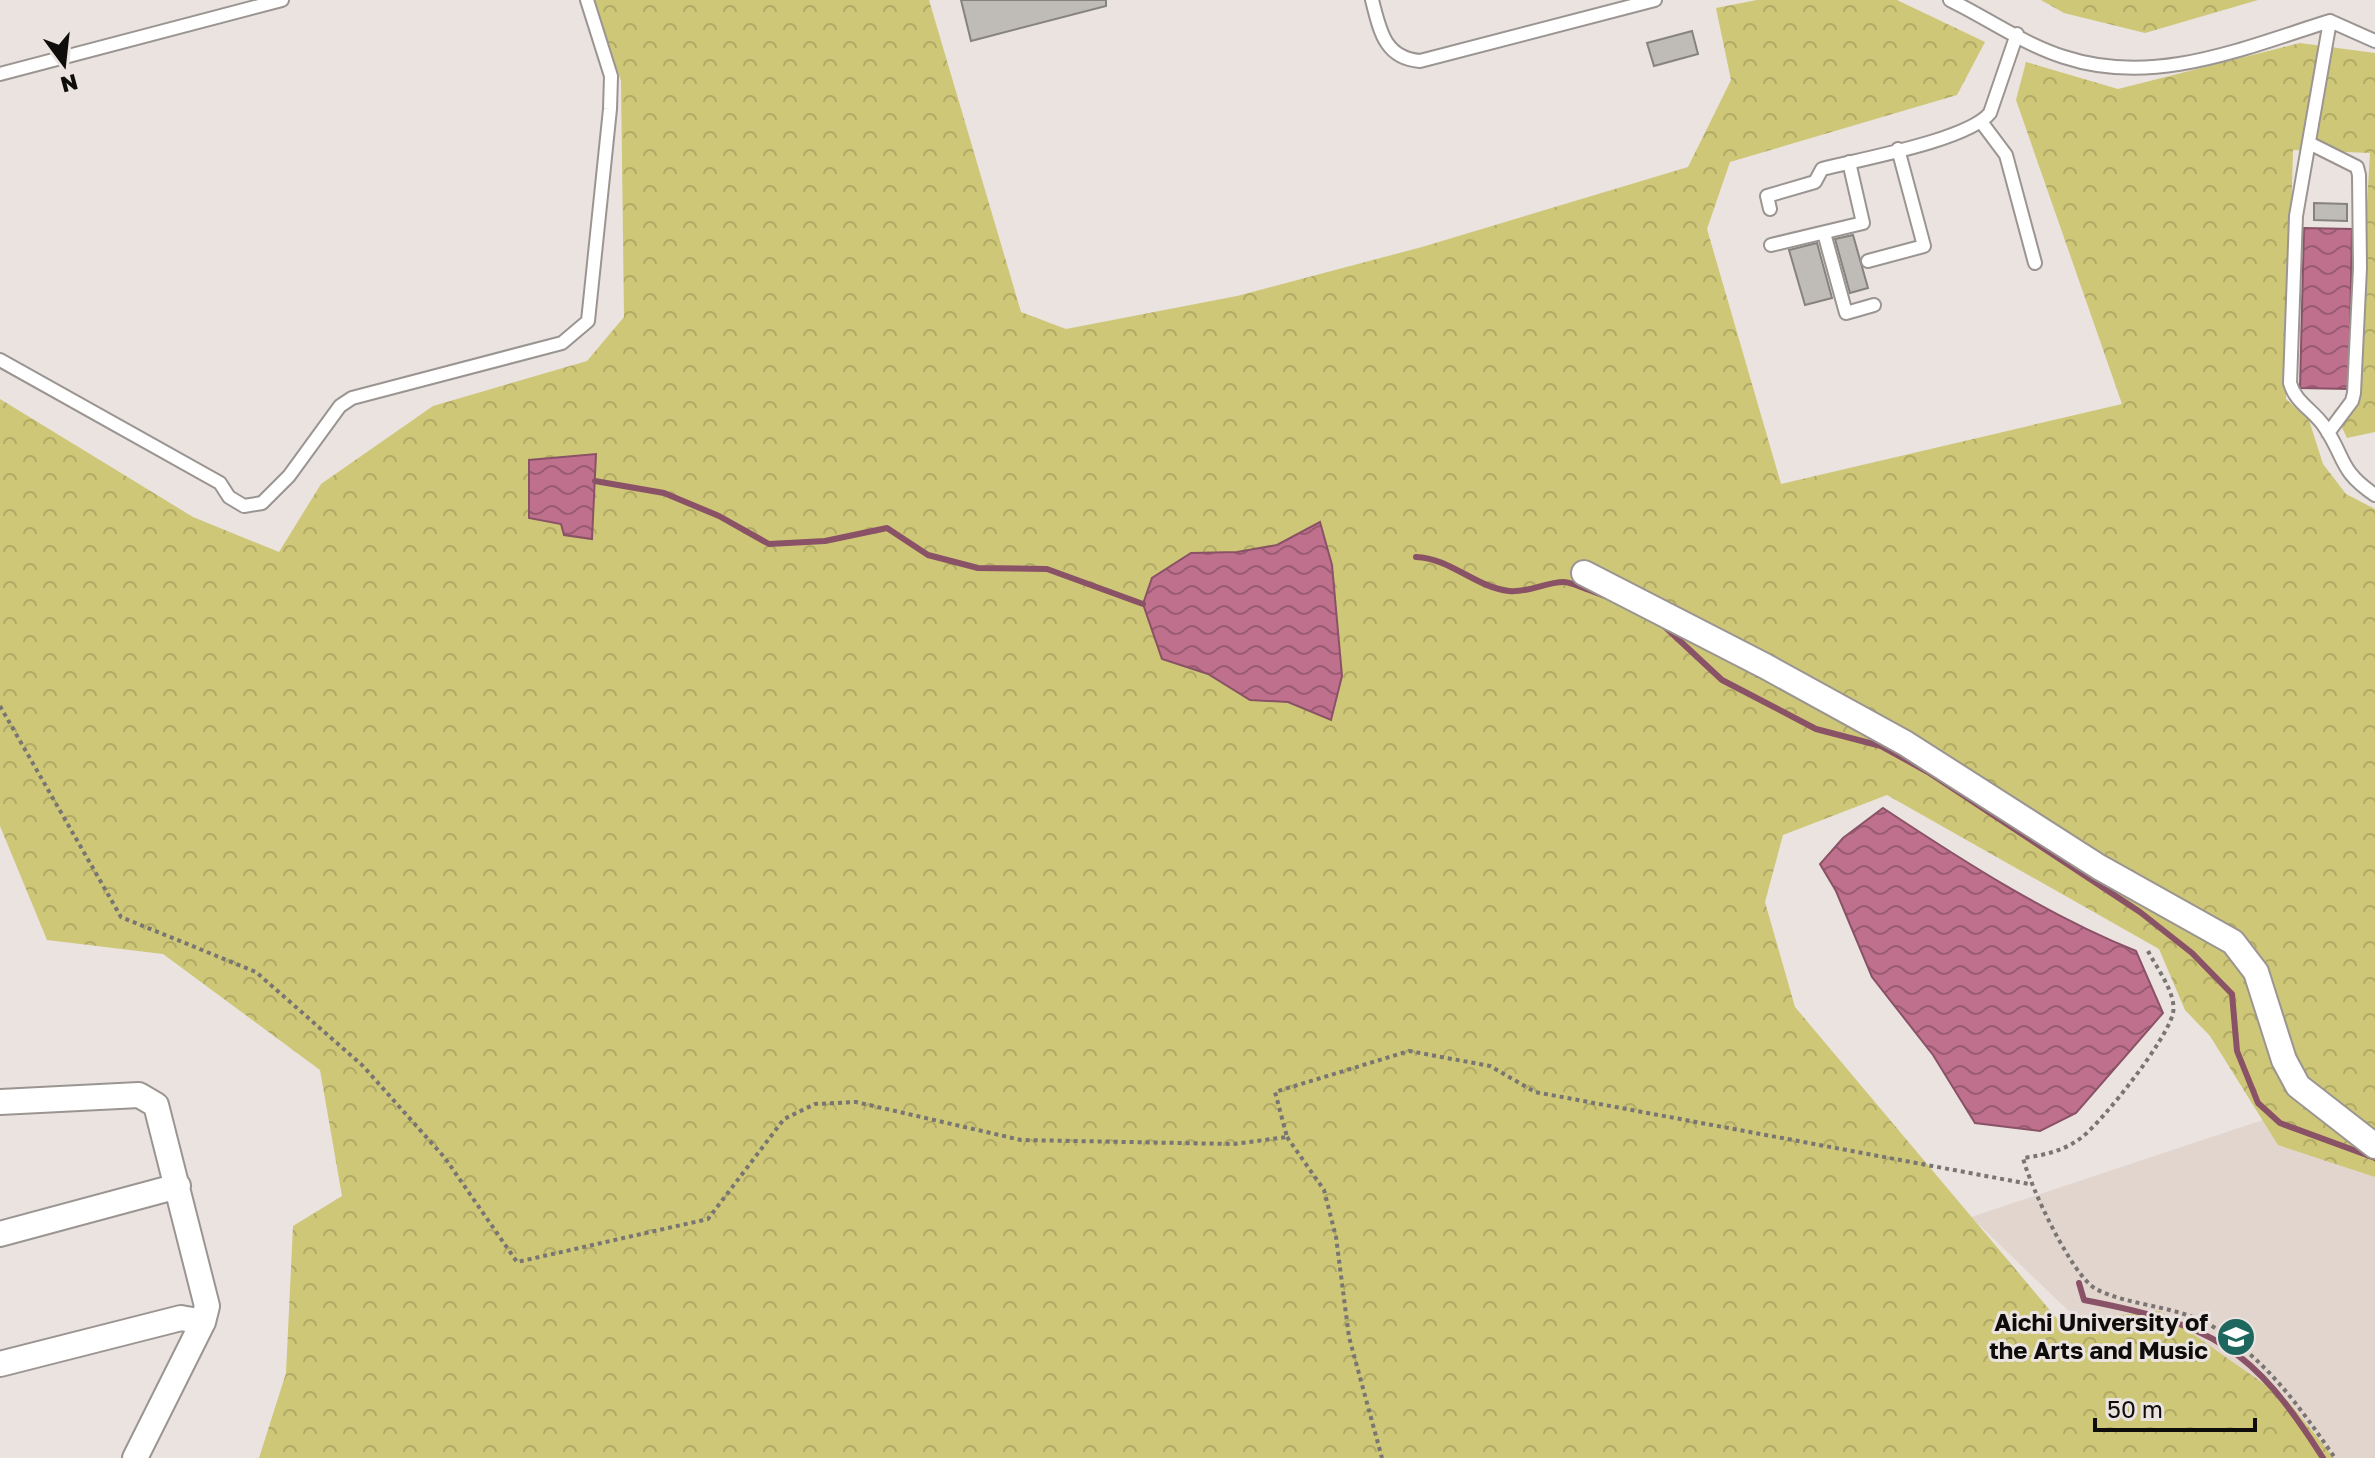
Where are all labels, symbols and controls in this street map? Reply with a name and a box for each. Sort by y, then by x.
north arrow [24,24,104,104]
text: N [58,69,81,99]
place label: Aichi University of the Arts and Music [1989,1307,2208,1364]
school or university icon: Aichi University of the Arts and Music [2215,1316,2257,1358]
scale bar [2095,1382,2255,1432]
text: 50 m [2107,1394,2163,1423]

